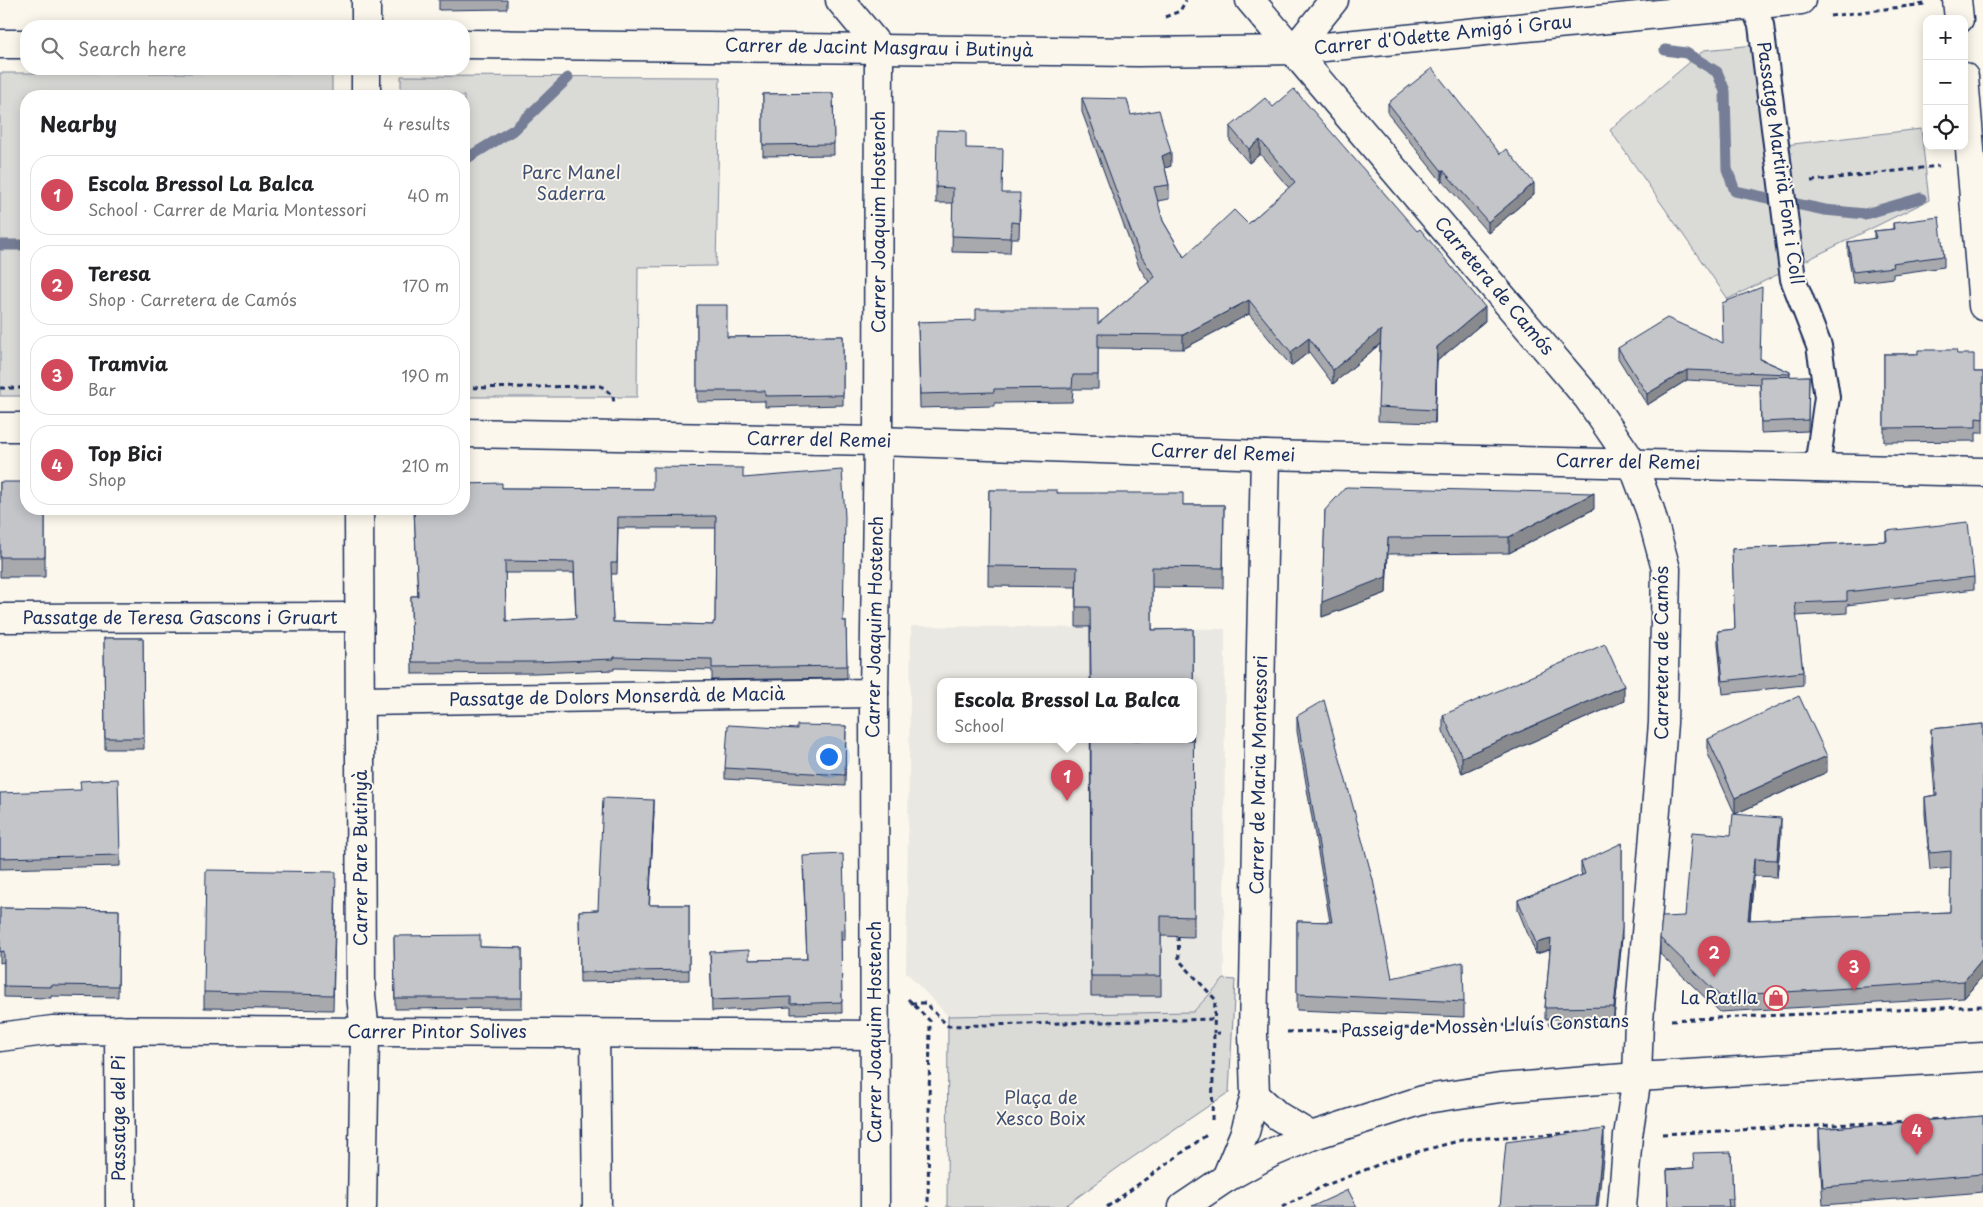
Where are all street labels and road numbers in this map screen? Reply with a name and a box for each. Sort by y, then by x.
street label: Carrer d'Odette Amigó i Grau [1312,7,1573,60]
street label: Carrer de Jacint Masgrau i Butinyà [725,30,1034,63]
street label: Passatge Martirià Font i Coll [1751,39,1812,286]
street label: Carrer Joaquim Hostench [864,111,891,333]
street label: Carretera de Camós [1429,210,1561,360]
street label: Carrer del Remei [746,424,892,453]
street label: Carrer del Remei [1150,435,1296,468]
street label: Carrer del Remei [1555,446,1701,475]
street label: Carrer Joaquim Hostench [858,516,889,738]
street label: Carretera de Camós [1647,566,1674,740]
street label: Passatge de Teresa Gascons i Gruart [22,603,338,630]
street label: Carrer de Maria Montessori [1242,655,1273,895]
street label: Passatge de Dolors Monserdà de Macià [449,679,785,712]
street label: Carrer Pare Butinyà [346,769,373,946]
street label: Carrer Joaquim Hostench [860,921,887,1143]
street label: Passeig de Mossèn Lluís Constans [1340,1006,1630,1043]
street label: Carrer Pintor Solives [347,1017,527,1044]
street label: Passatge del Pi [104,1055,131,1181]

